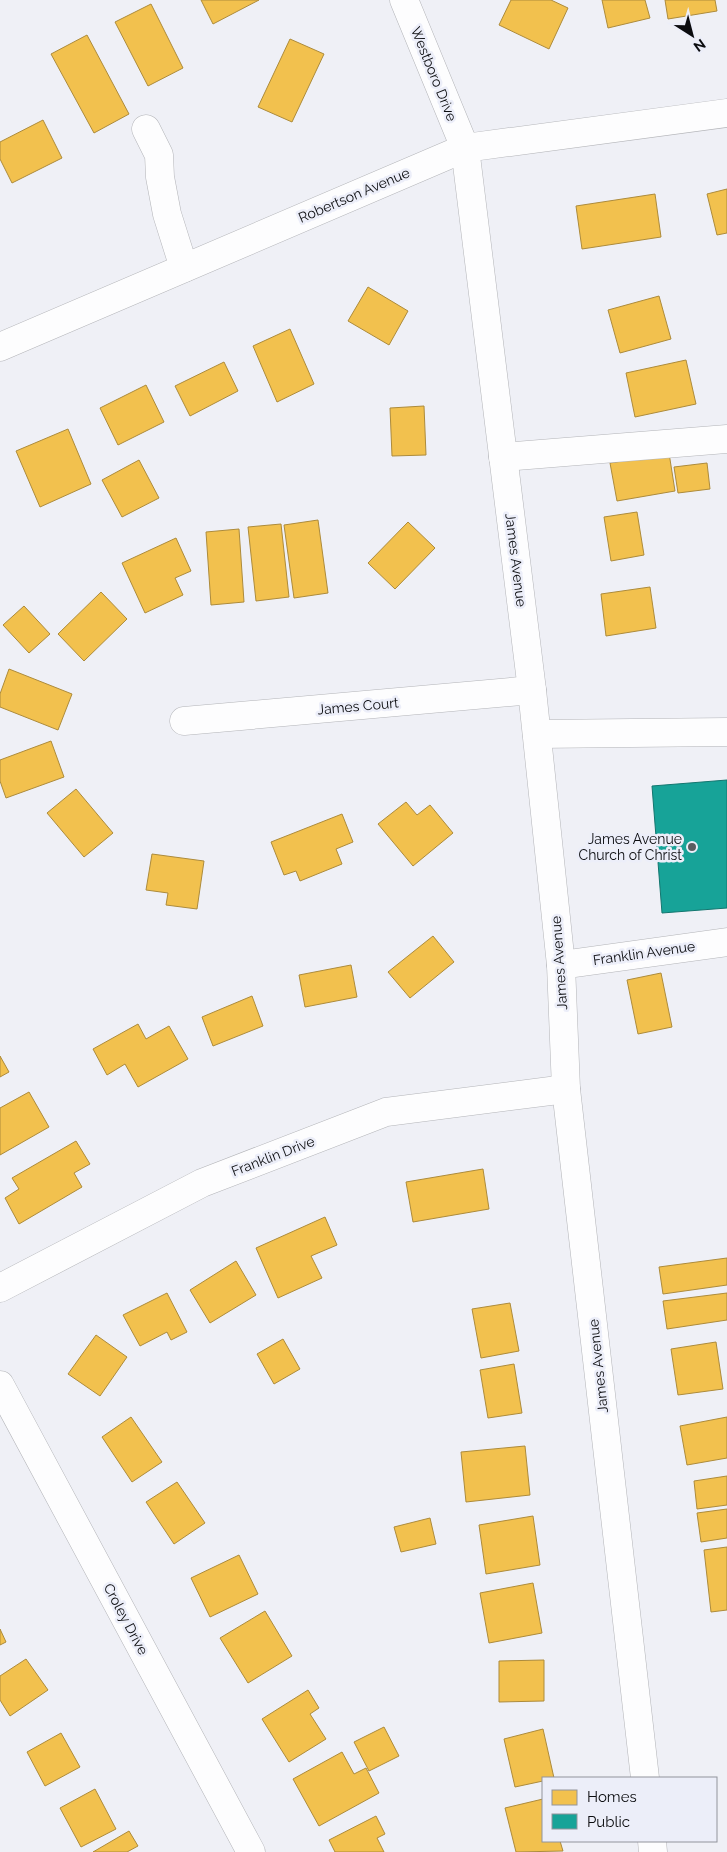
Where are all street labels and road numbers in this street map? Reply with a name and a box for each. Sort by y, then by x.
street label: Westboro Drive [408,24,460,124]
street label: Robertson Avenue [296,164,412,226]
street label: James Avenue [502,512,530,608]
street label: James Court [317,694,400,718]
street label: James Avenue [548,915,570,1011]
street label: Franklin Avenue [592,938,696,968]
street label: Franklin Drive [229,1133,317,1179]
street label: James Avenue [585,1318,611,1414]
street label: Croley Drive [100,1581,152,1657]

